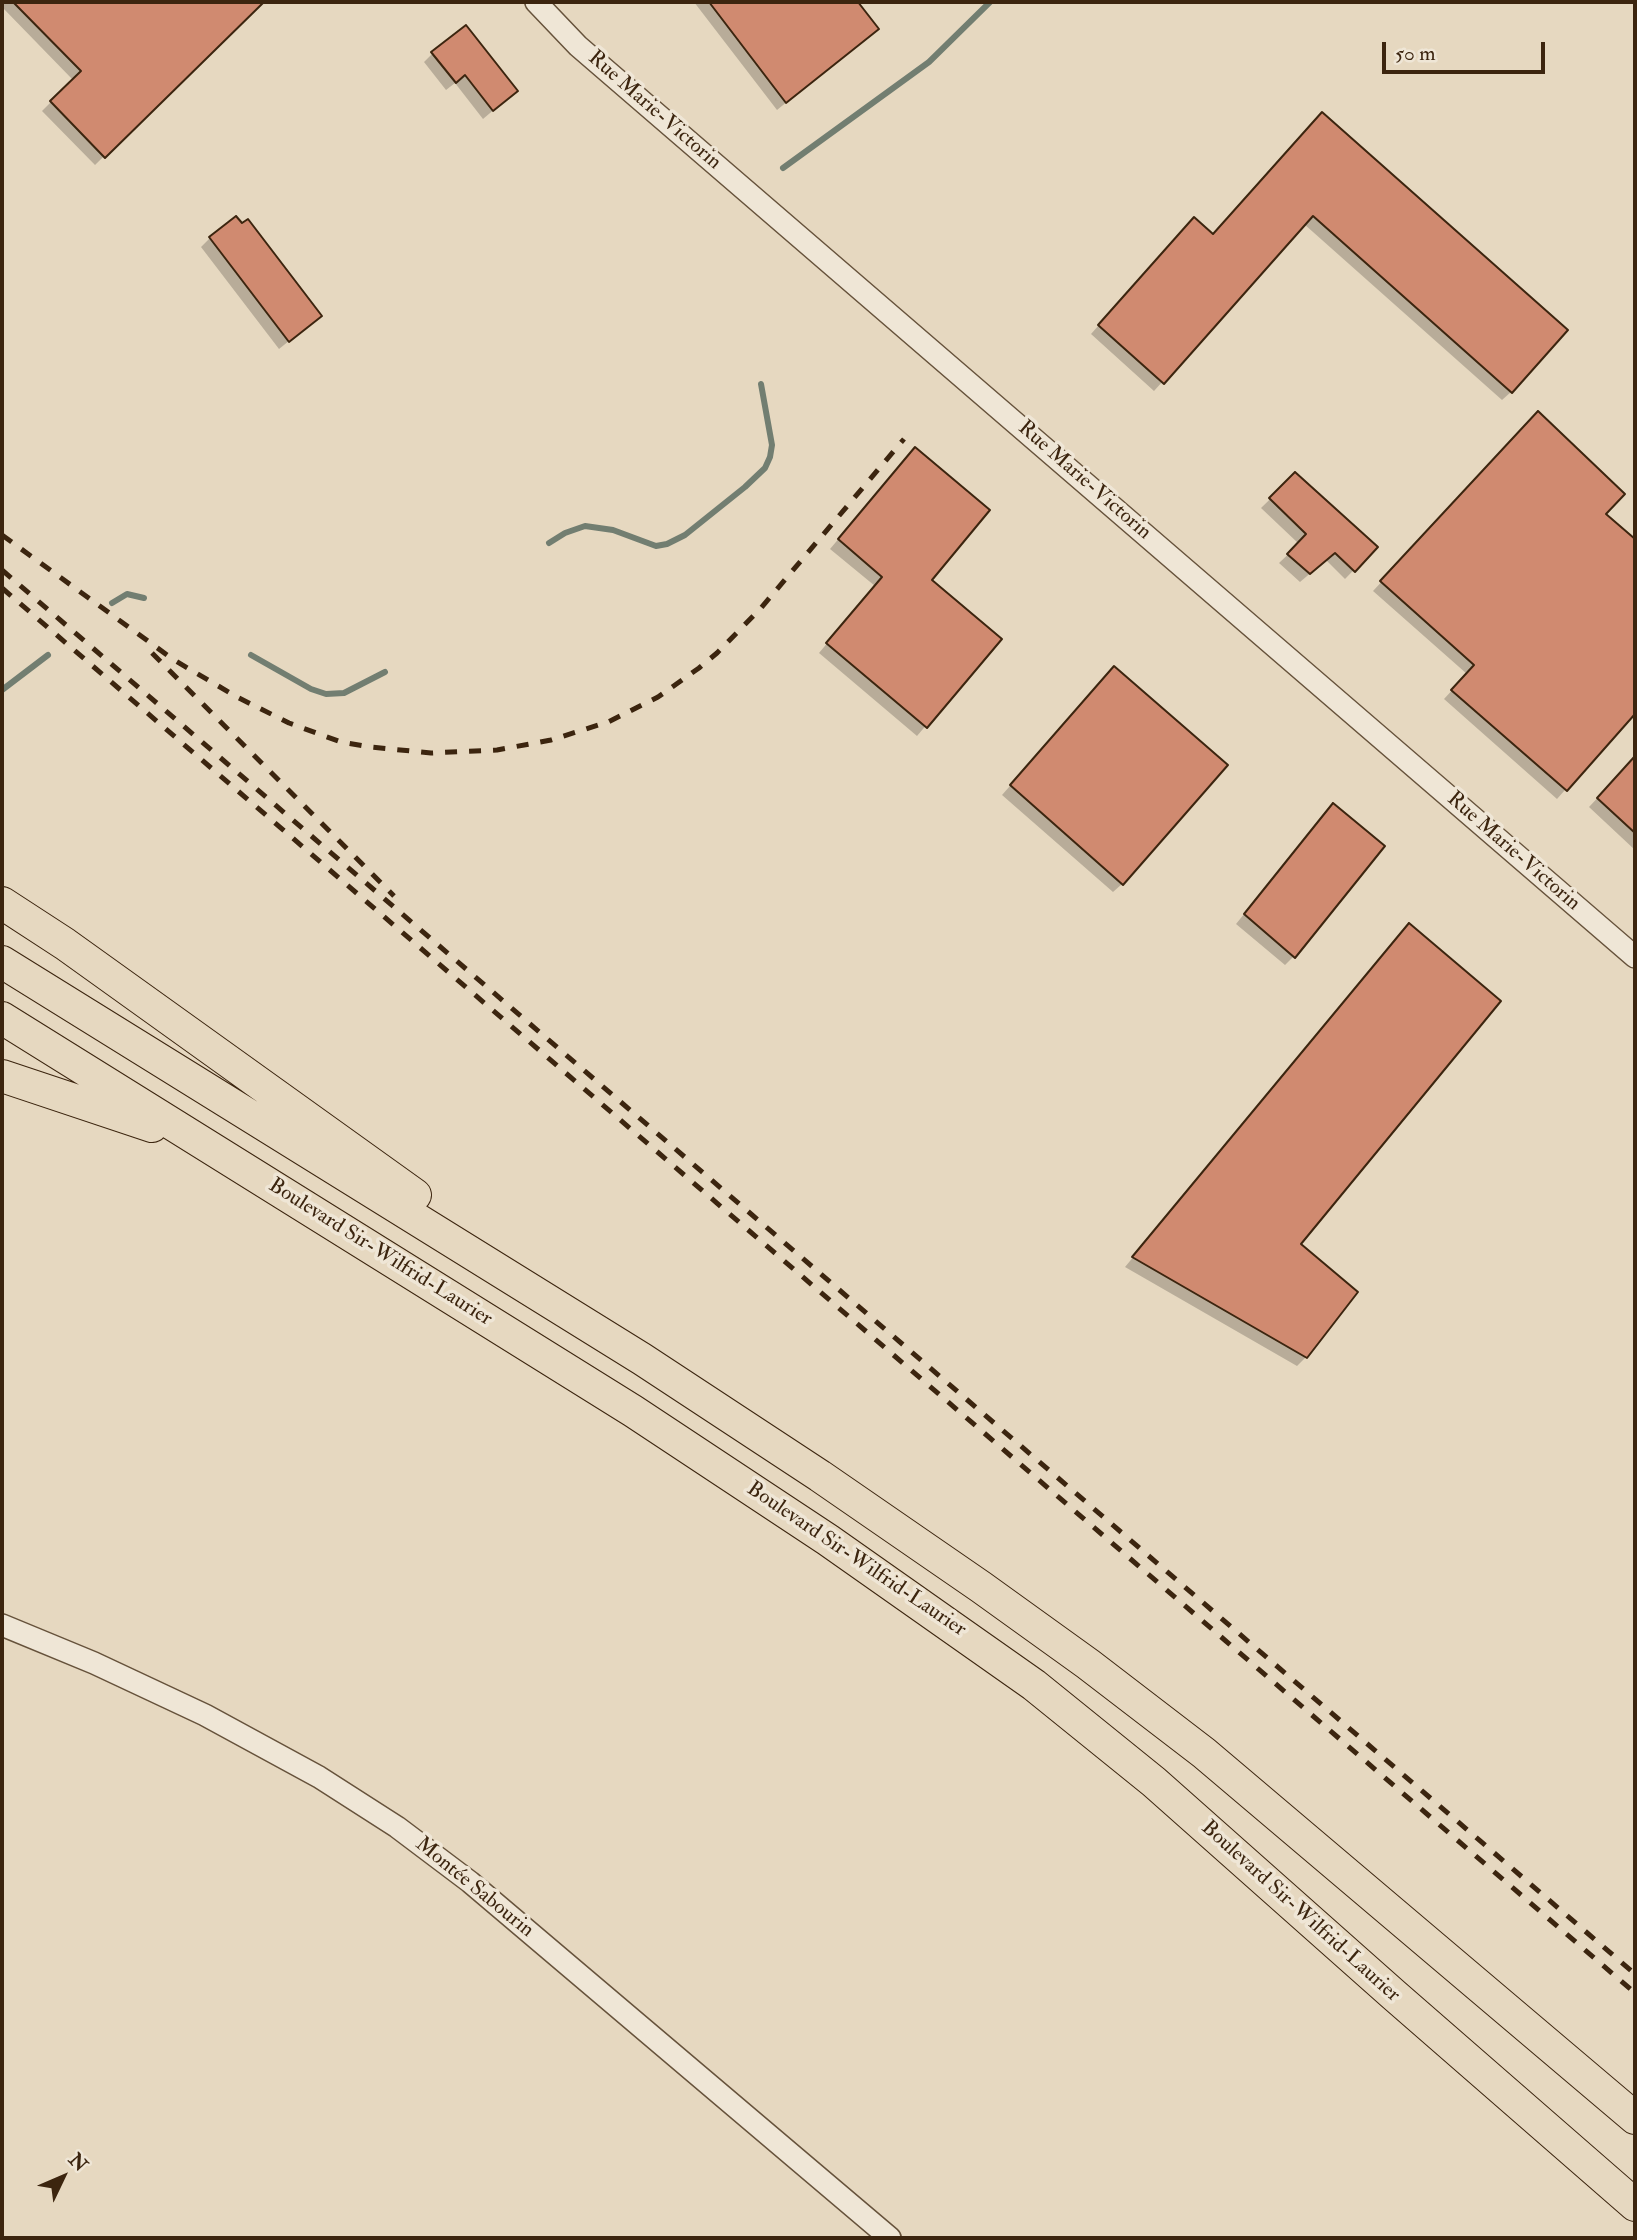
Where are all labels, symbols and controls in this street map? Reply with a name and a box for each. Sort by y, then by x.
scale bar [1385,28,1548,72]
text: 50 m [1395,40,1436,67]
street label: Rue Marie-Victorin [582,46,726,176]
street label: Rue Marie-Victorin [1012,416,1156,546]
street label: Rue Marie-Victorin [1441,787,1585,917]
street label: Boulevard Sir-Wilfrid-Laurier [263,1174,497,1332]
street label: Boulevard Sir-Wilfrid-Laurier [742,1477,970,1643]
street label: Boulevard Sir-Wilfrid-Laurier [1195,1816,1405,2008]
street label: Montée Sabourin [410,1832,538,1944]
north arrow [28,2142,98,2212]
text: N [64,2148,93,2177]

